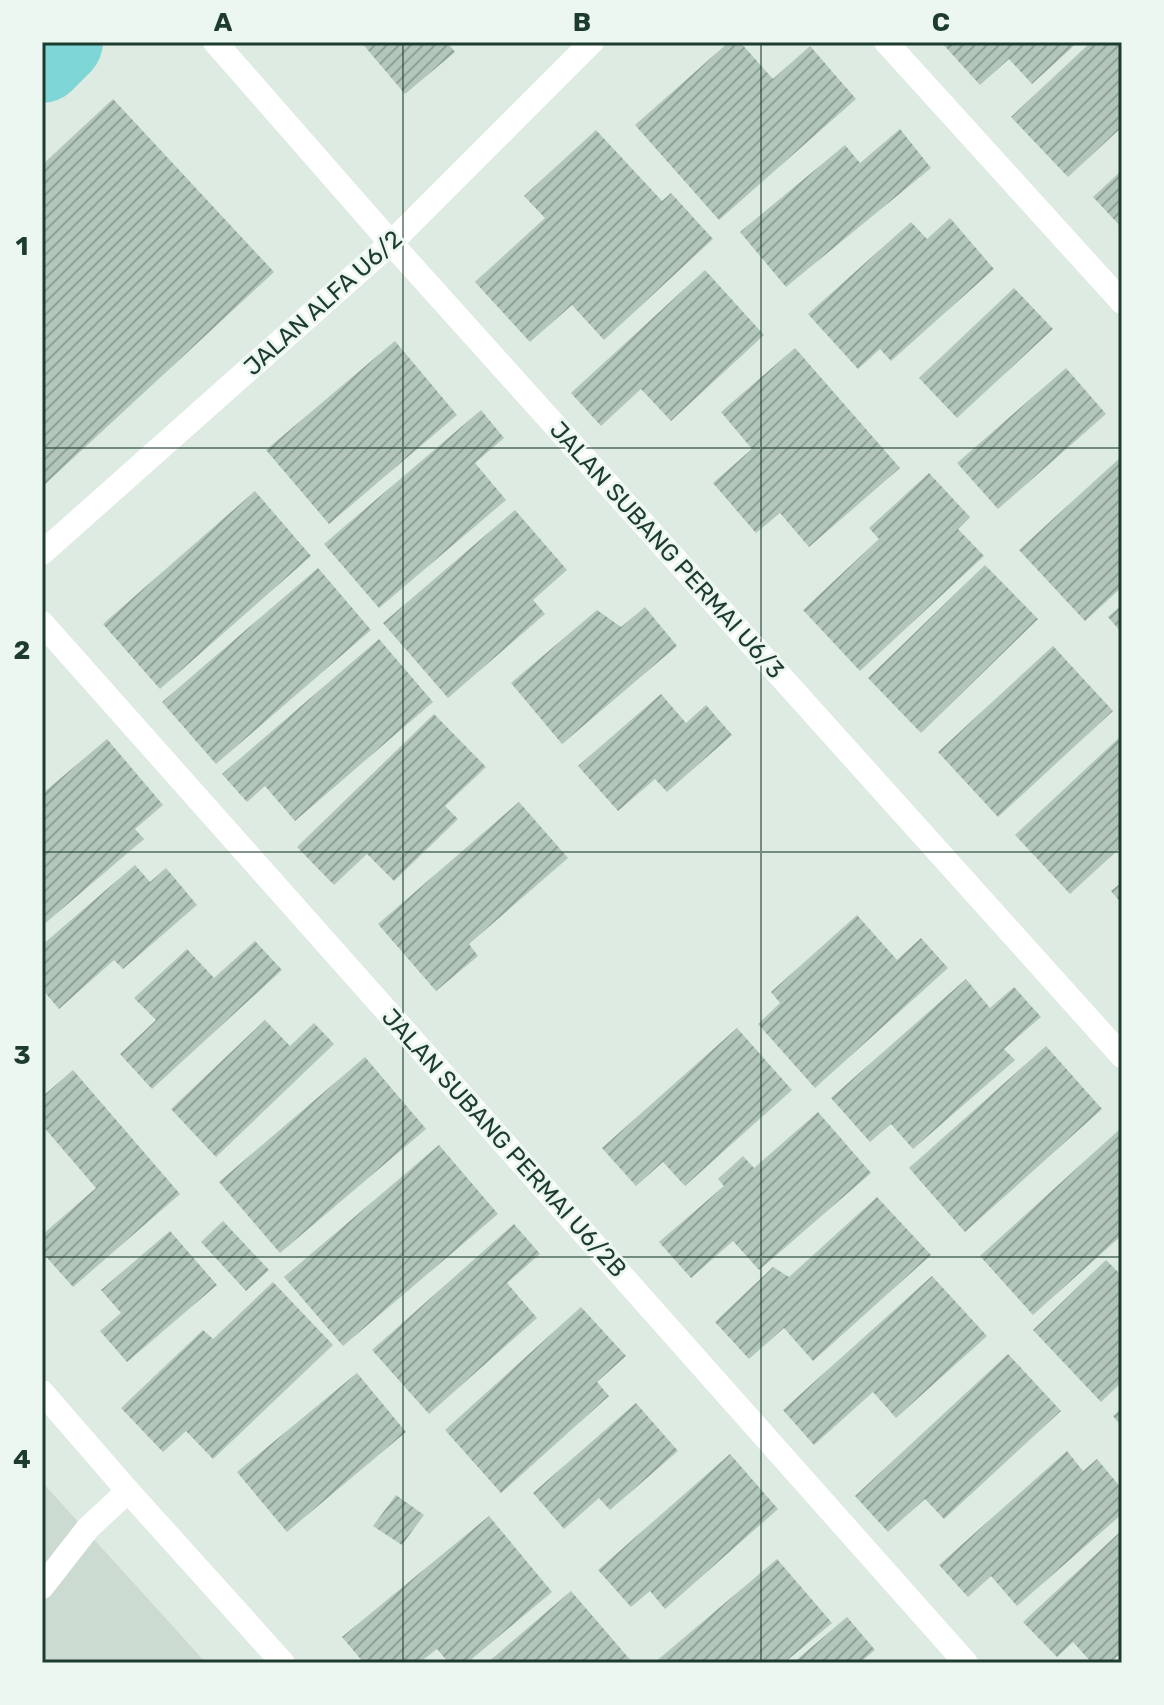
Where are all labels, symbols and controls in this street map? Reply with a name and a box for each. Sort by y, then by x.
text: A [214,7,233,38]
text: B [573,7,591,38]
text: C [932,7,950,38]
street label: JALAN ALFA U6/2 [238,225,408,381]
text: 1 [16,231,28,262]
street label: JALAN SUBANG PERMAI U6/3 [544,416,790,684]
text: 2 [14,635,30,666]
street label: JALAN SUBANG PERMAI U6/2B [376,1003,632,1283]
text: 3 [13,1040,31,1071]
text: 4 [13,1444,31,1475]

